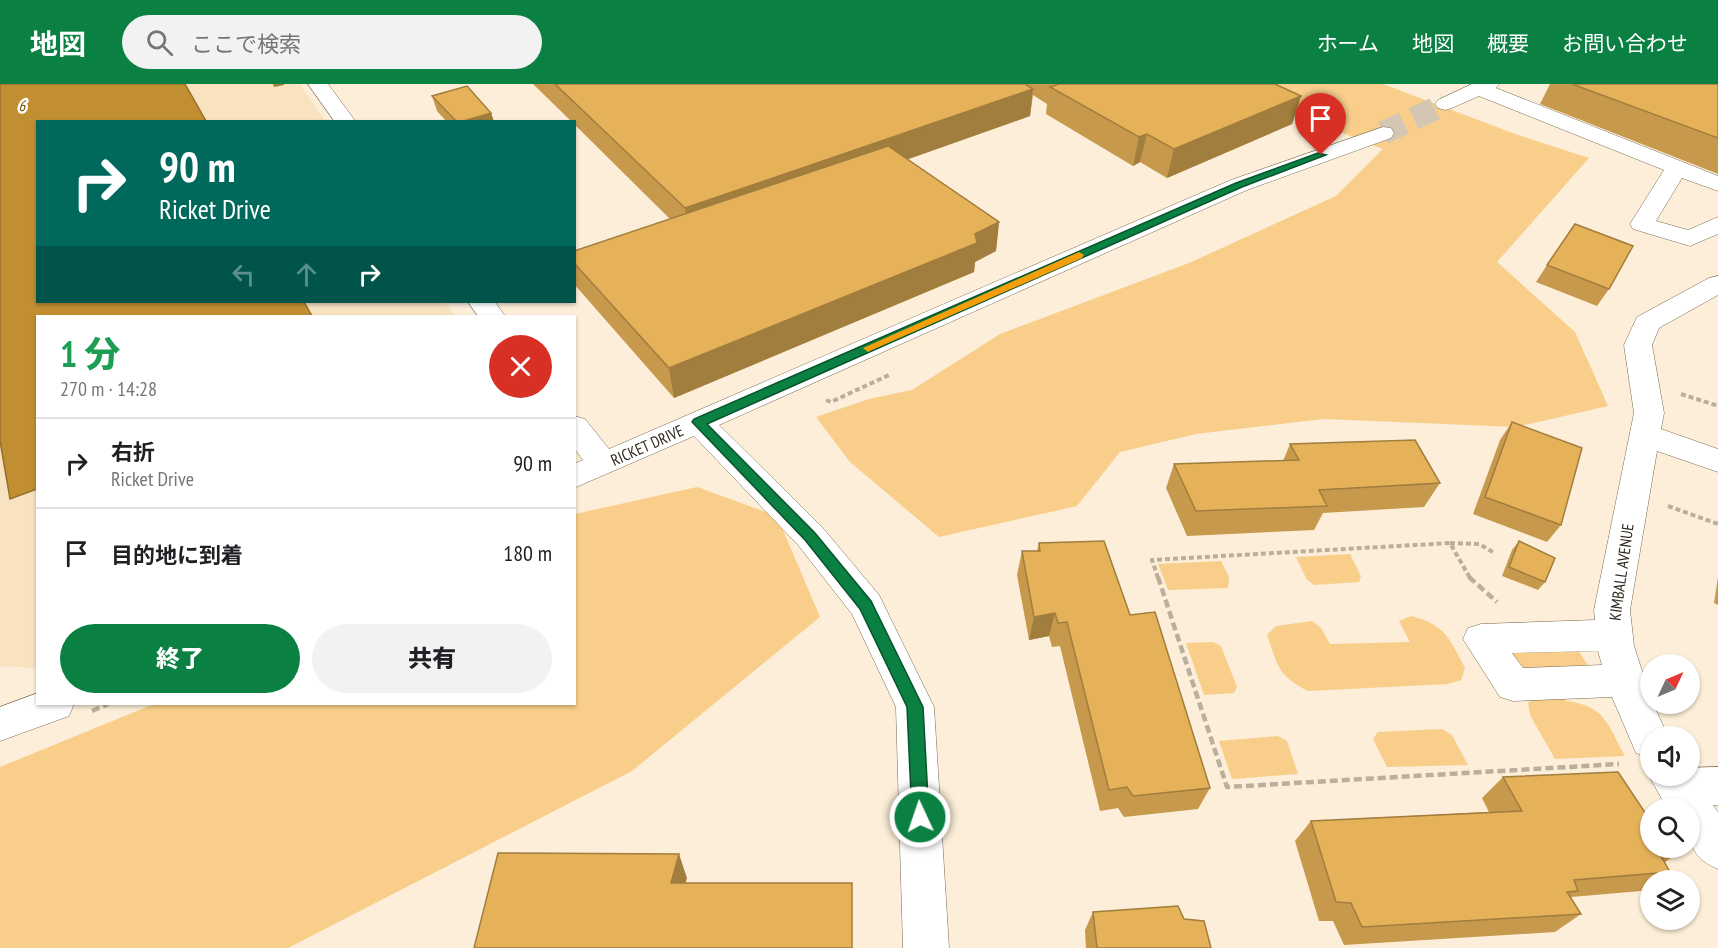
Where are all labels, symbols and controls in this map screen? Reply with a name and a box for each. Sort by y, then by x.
search box [122,15,542,69]
text: 地図 [30,25,86,62]
icon: search [143,26,176,59]
text: ここで検索 [191,30,301,58]
text: ホーム [1317,30,1379,57]
text: 地図 [1412,30,1454,57]
text: 概要 [1487,30,1529,57]
text: お問い合わせ [1562,30,1688,57]
pin [1295,93,1346,155]
water label: 6 [19,96,27,115]
icon: arrive [1304,102,1337,135]
text: 90 m [159,139,236,194]
icon: right [60,144,138,222]
text: Ricket Drive [159,192,271,226]
icon: left [227,258,260,291]
icon: ahead [290,258,323,291]
icon: right [353,258,386,291]
text: 1 分 [60,330,121,377]
button: close [489,335,552,398]
text: 270 m · 14:28 [60,376,157,402]
street label: RICKET DRIVE [607,420,687,470]
text: 右折 [111,438,155,466]
icon: right [60,447,93,480]
text: 90 m [513,449,552,477]
text: Ricket Drive [111,466,194,492]
street label: KIMBALL AVENUE [1604,522,1638,622]
icon: arrive [60,537,93,570]
text: 180 m [503,539,552,567]
text: 目的地に到着 [111,541,243,569]
button: 終了 [60,624,300,693]
button: 共有 [312,624,552,693]
north arrow [1640,654,1700,714]
map controls [1640,654,1700,930]
button: sound [1640,726,1700,786]
position arrow [888,785,952,849]
button: search [1640,798,1700,858]
button: layers [1640,870,1700,930]

